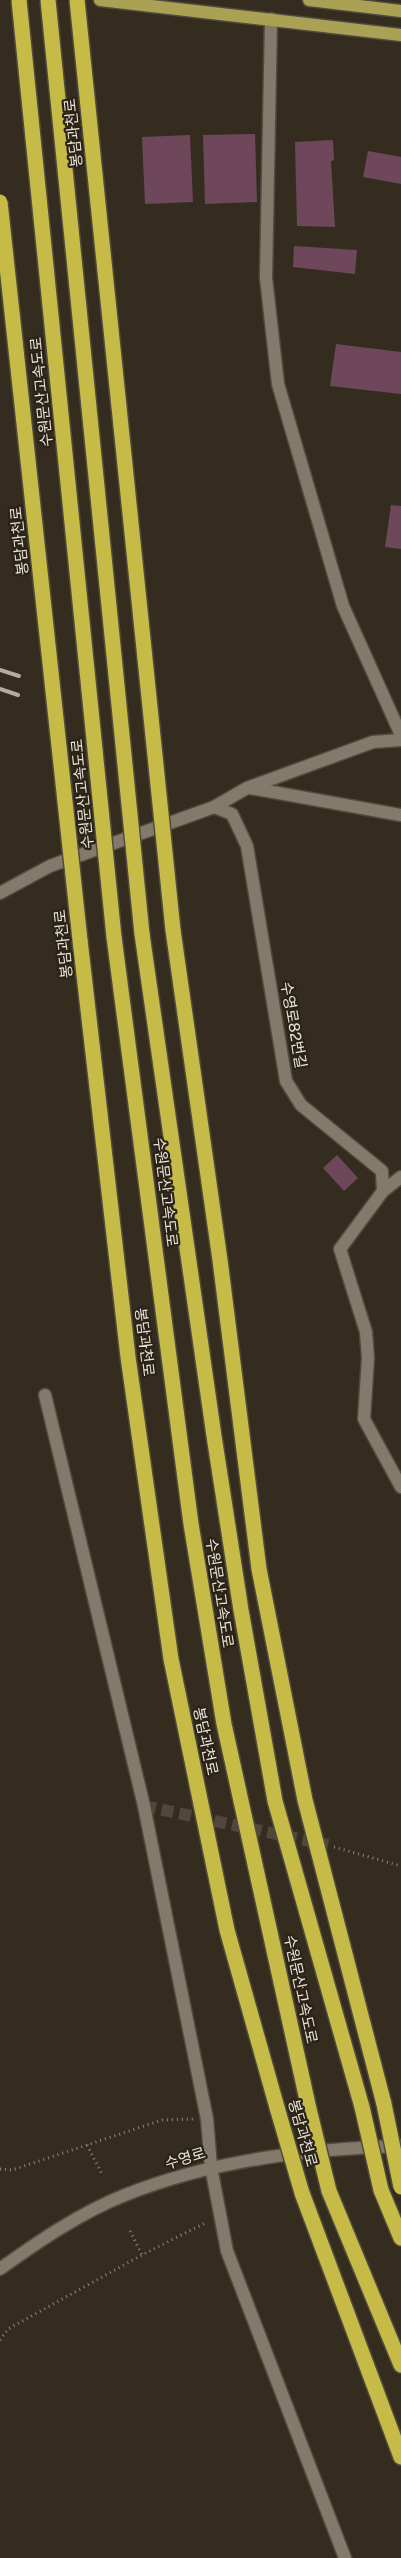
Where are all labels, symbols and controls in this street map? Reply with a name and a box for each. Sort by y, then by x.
street label: 봉담과천로 [61,98,85,168]
street label: 수원문산고속도로 [27,336,55,448]
street label: 봉담과천로 [7,506,31,576]
street label: 수원문산고속도로 [68,738,96,850]
street label: 봉담과천로 [51,909,75,979]
street label: 수영로82번길 [278,980,310,1070]
street label: 수원문산고속도로 [151,1136,181,1248]
street label: 봉담과천로 [132,1307,158,1377]
street label: 수원문산고속도로 [203,1537,237,1649]
street label: 봉담과천로 [191,1705,221,1777]
street label: 수원문산고속도로 [281,1933,321,2045]
street label: 봉담과천로 [285,2097,321,2169]
street label: 수영로 [163,2144,207,2172]

